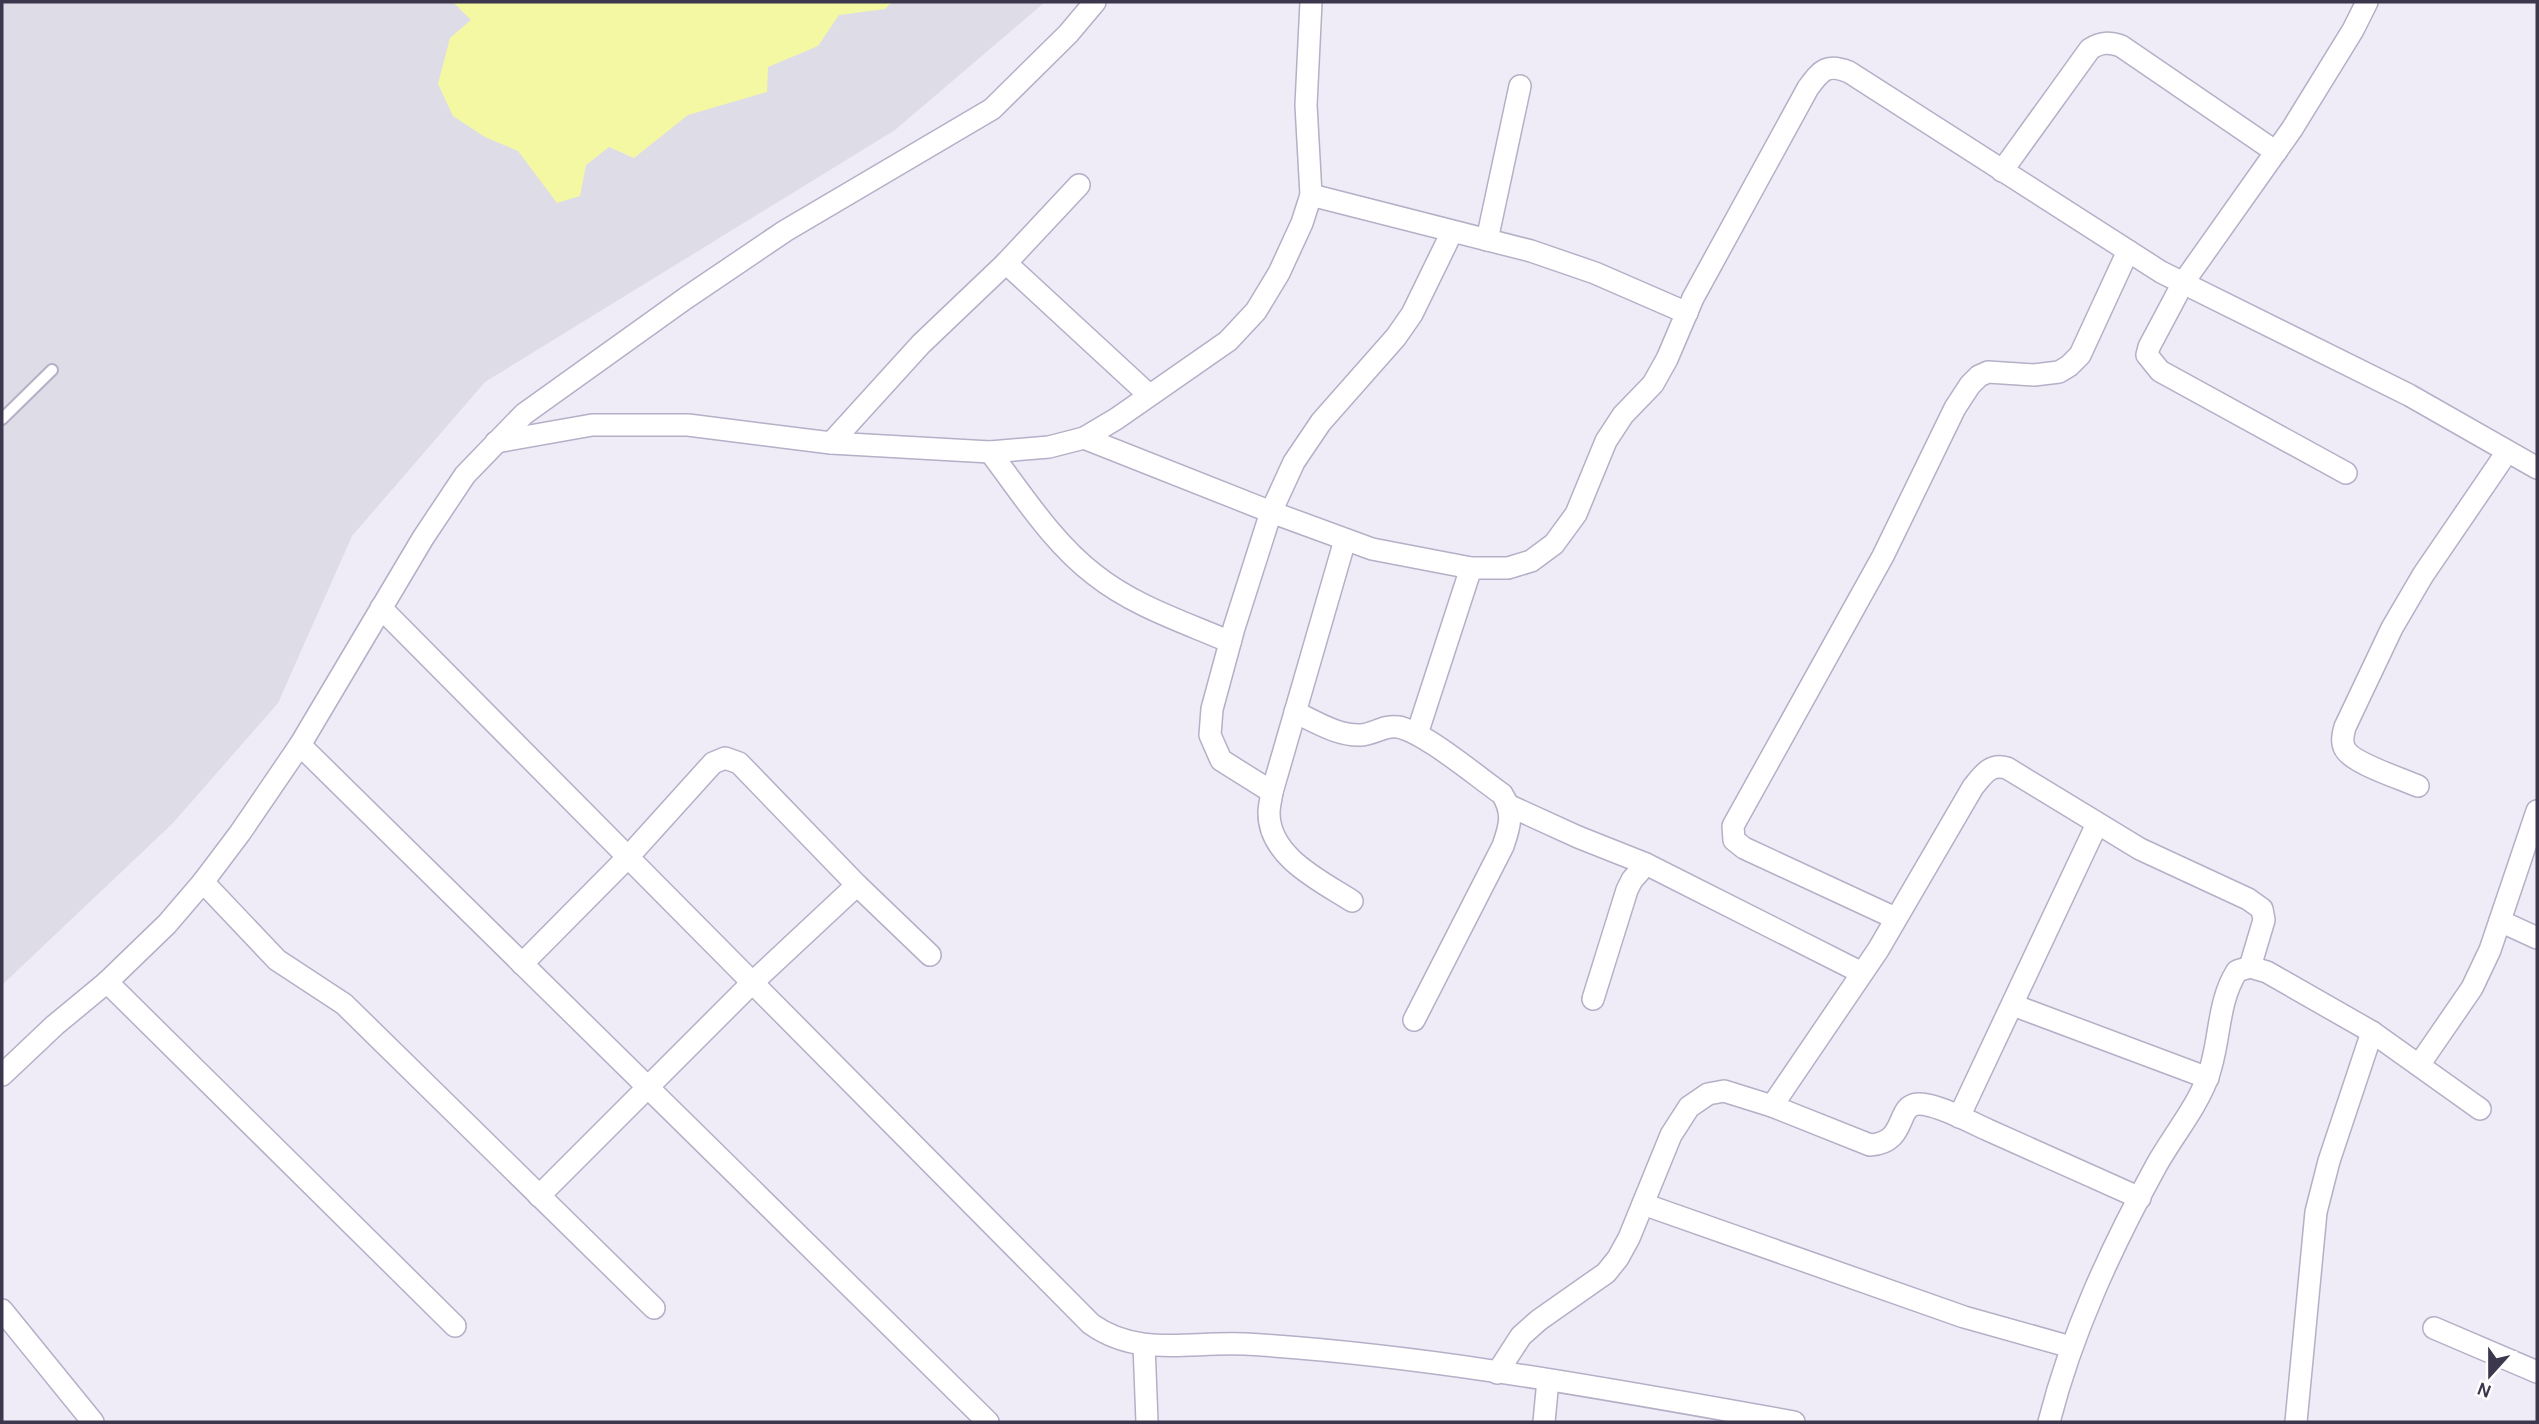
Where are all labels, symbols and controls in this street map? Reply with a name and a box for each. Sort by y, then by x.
north arrow [2455,1340,2525,1410]
text: N [2474,1377,2495,1403]

